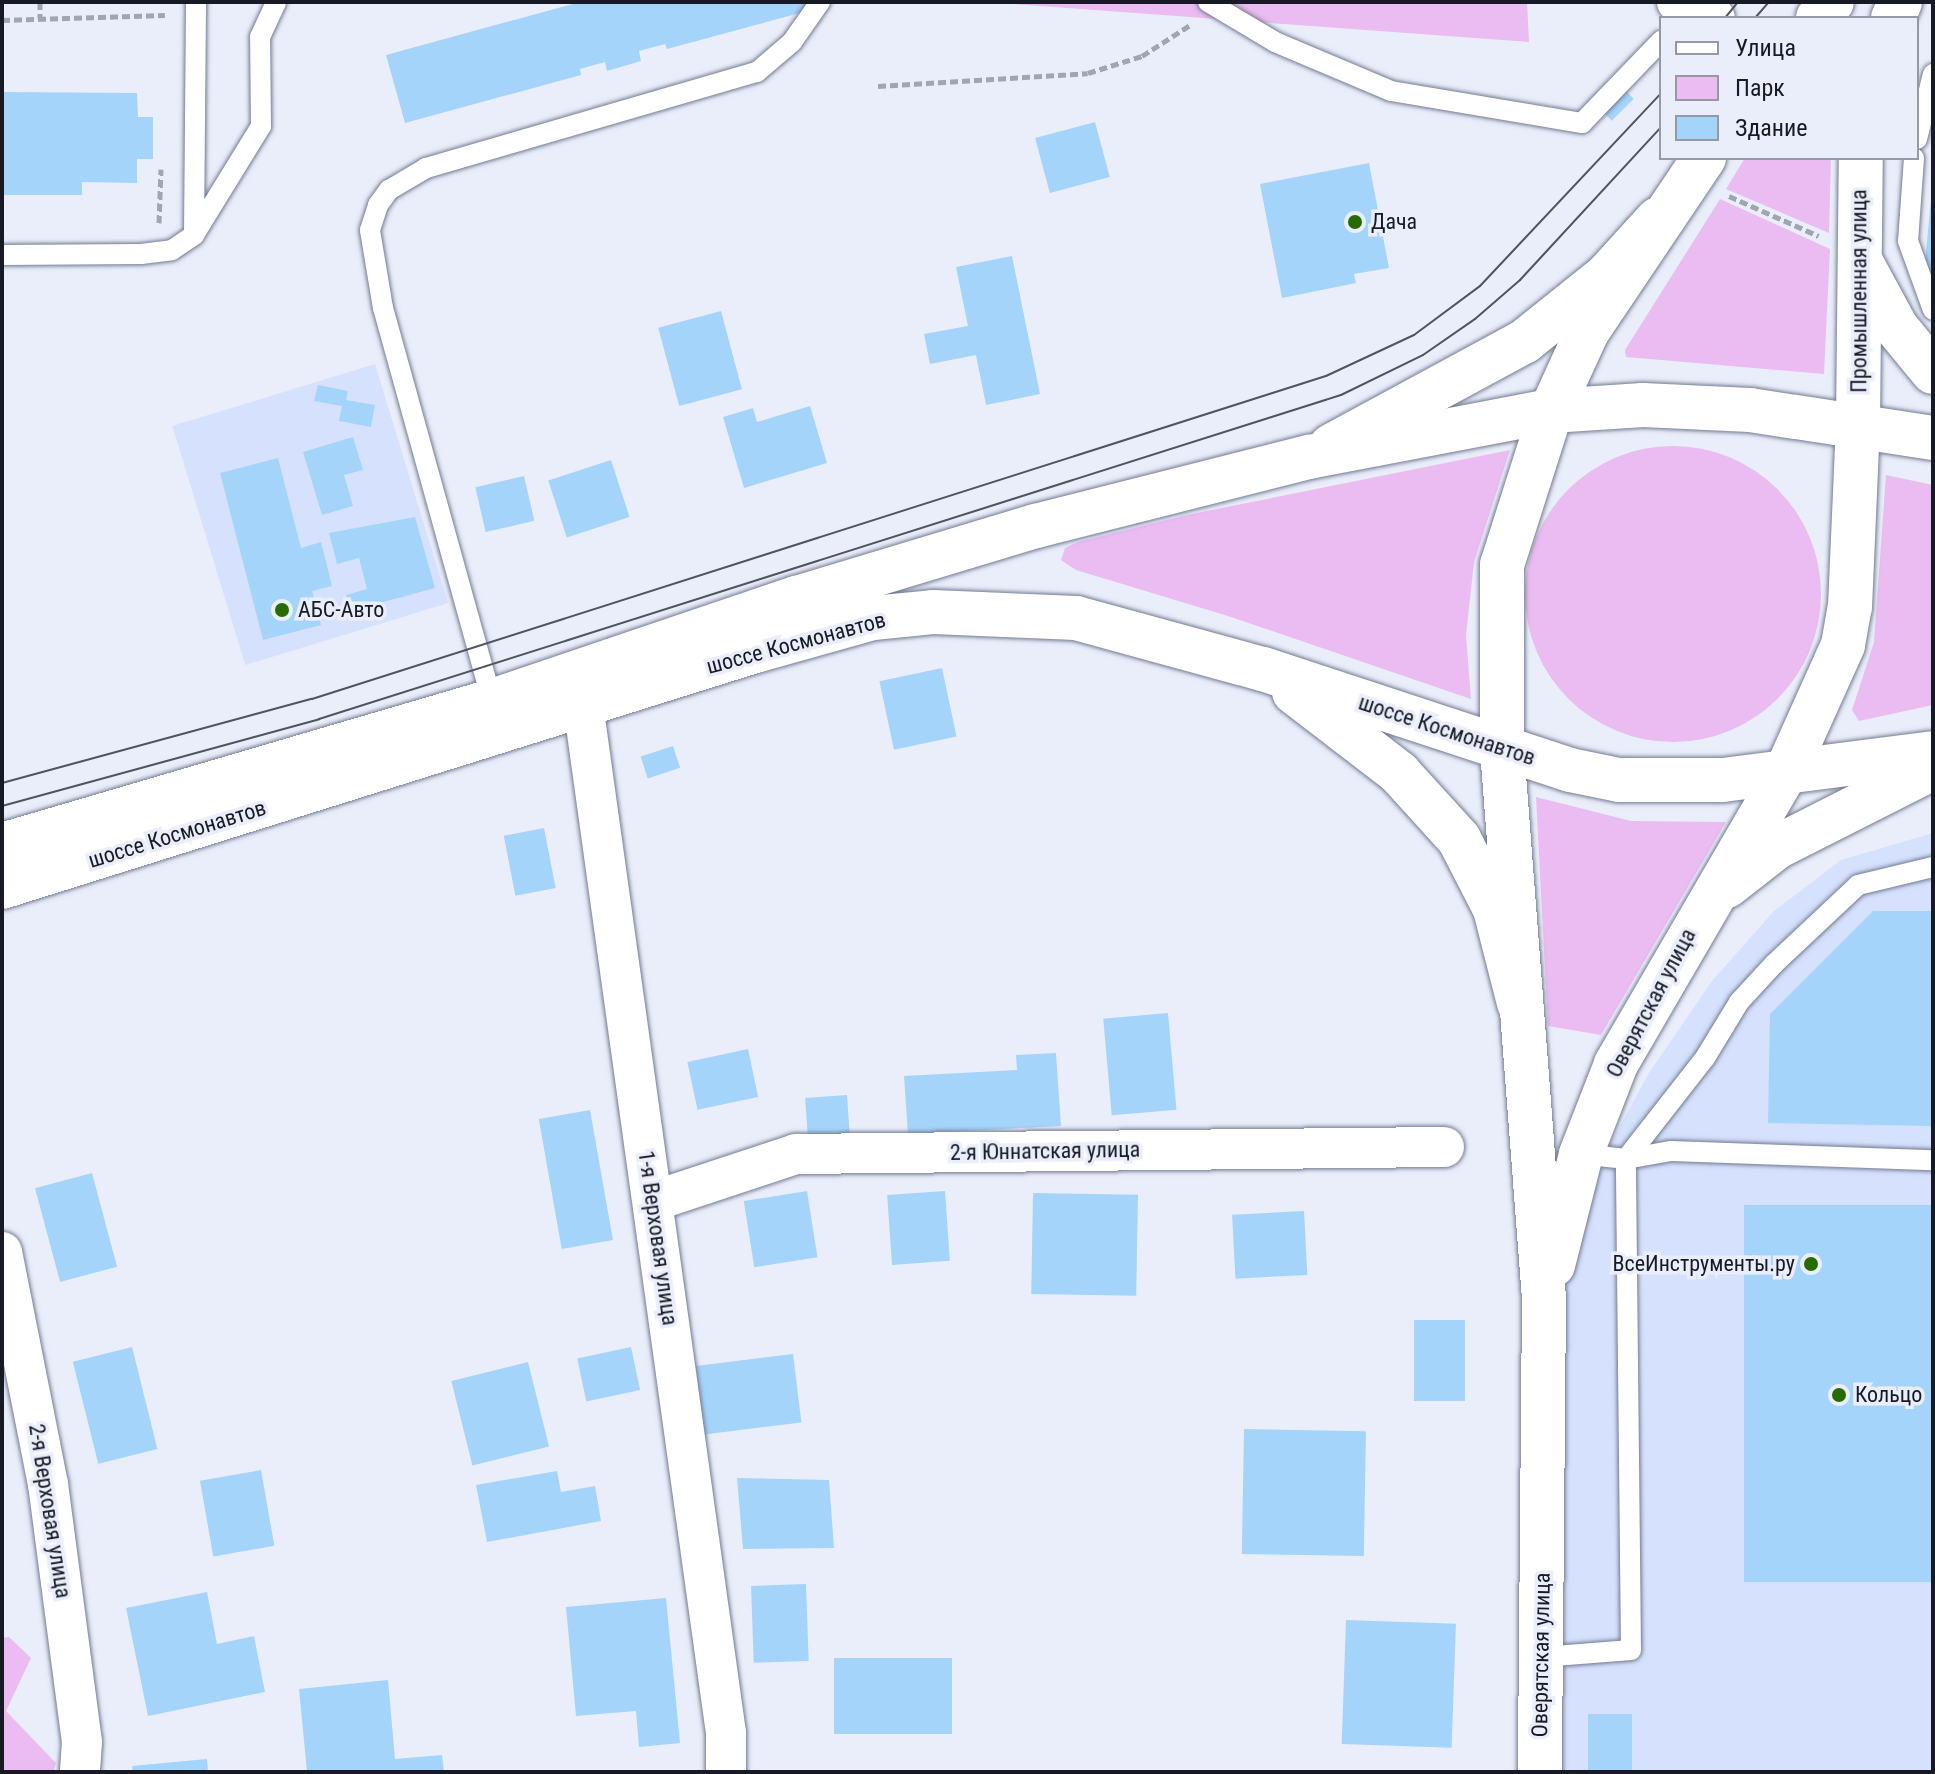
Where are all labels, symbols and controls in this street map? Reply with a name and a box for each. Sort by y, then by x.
legend [1659,16,1919,160]
text: Улица [1735,34,1796,62]
text: Парк [1735,74,1785,102]
text: Здание [1735,114,1807,142]
street label: Промышленная улица [1846,189,1872,393]
place label: Дача [1371,209,1417,235]
marker: Дача [1346,213,1364,231]
place label: АБС-Авто [298,597,384,623]
marker: АБС-Авто [273,601,291,619]
street label: шоссе Космонавтов [704,606,888,680]
street label: шоссе Космонавтов [1355,689,1539,771]
street label: шоссе Космонавтов [85,794,269,874]
street label: Оверятская улица [1601,924,1701,1082]
street label: 2-я Юннатская улица [950,1136,1140,1166]
street label: 1-я Верховая улица [633,1149,683,1327]
place label: ВсеИнструменты.ру [1613,1251,1795,1277]
marker: ВсеИнструменты.ру [1802,1255,1820,1273]
place label: Кольцо [1855,1382,1922,1408]
marker: Кольцо [1830,1386,1848,1404]
street label: 2-я Верховая улица [23,1422,77,1600]
street label: Оверятская улица [1526,1572,1556,1738]

